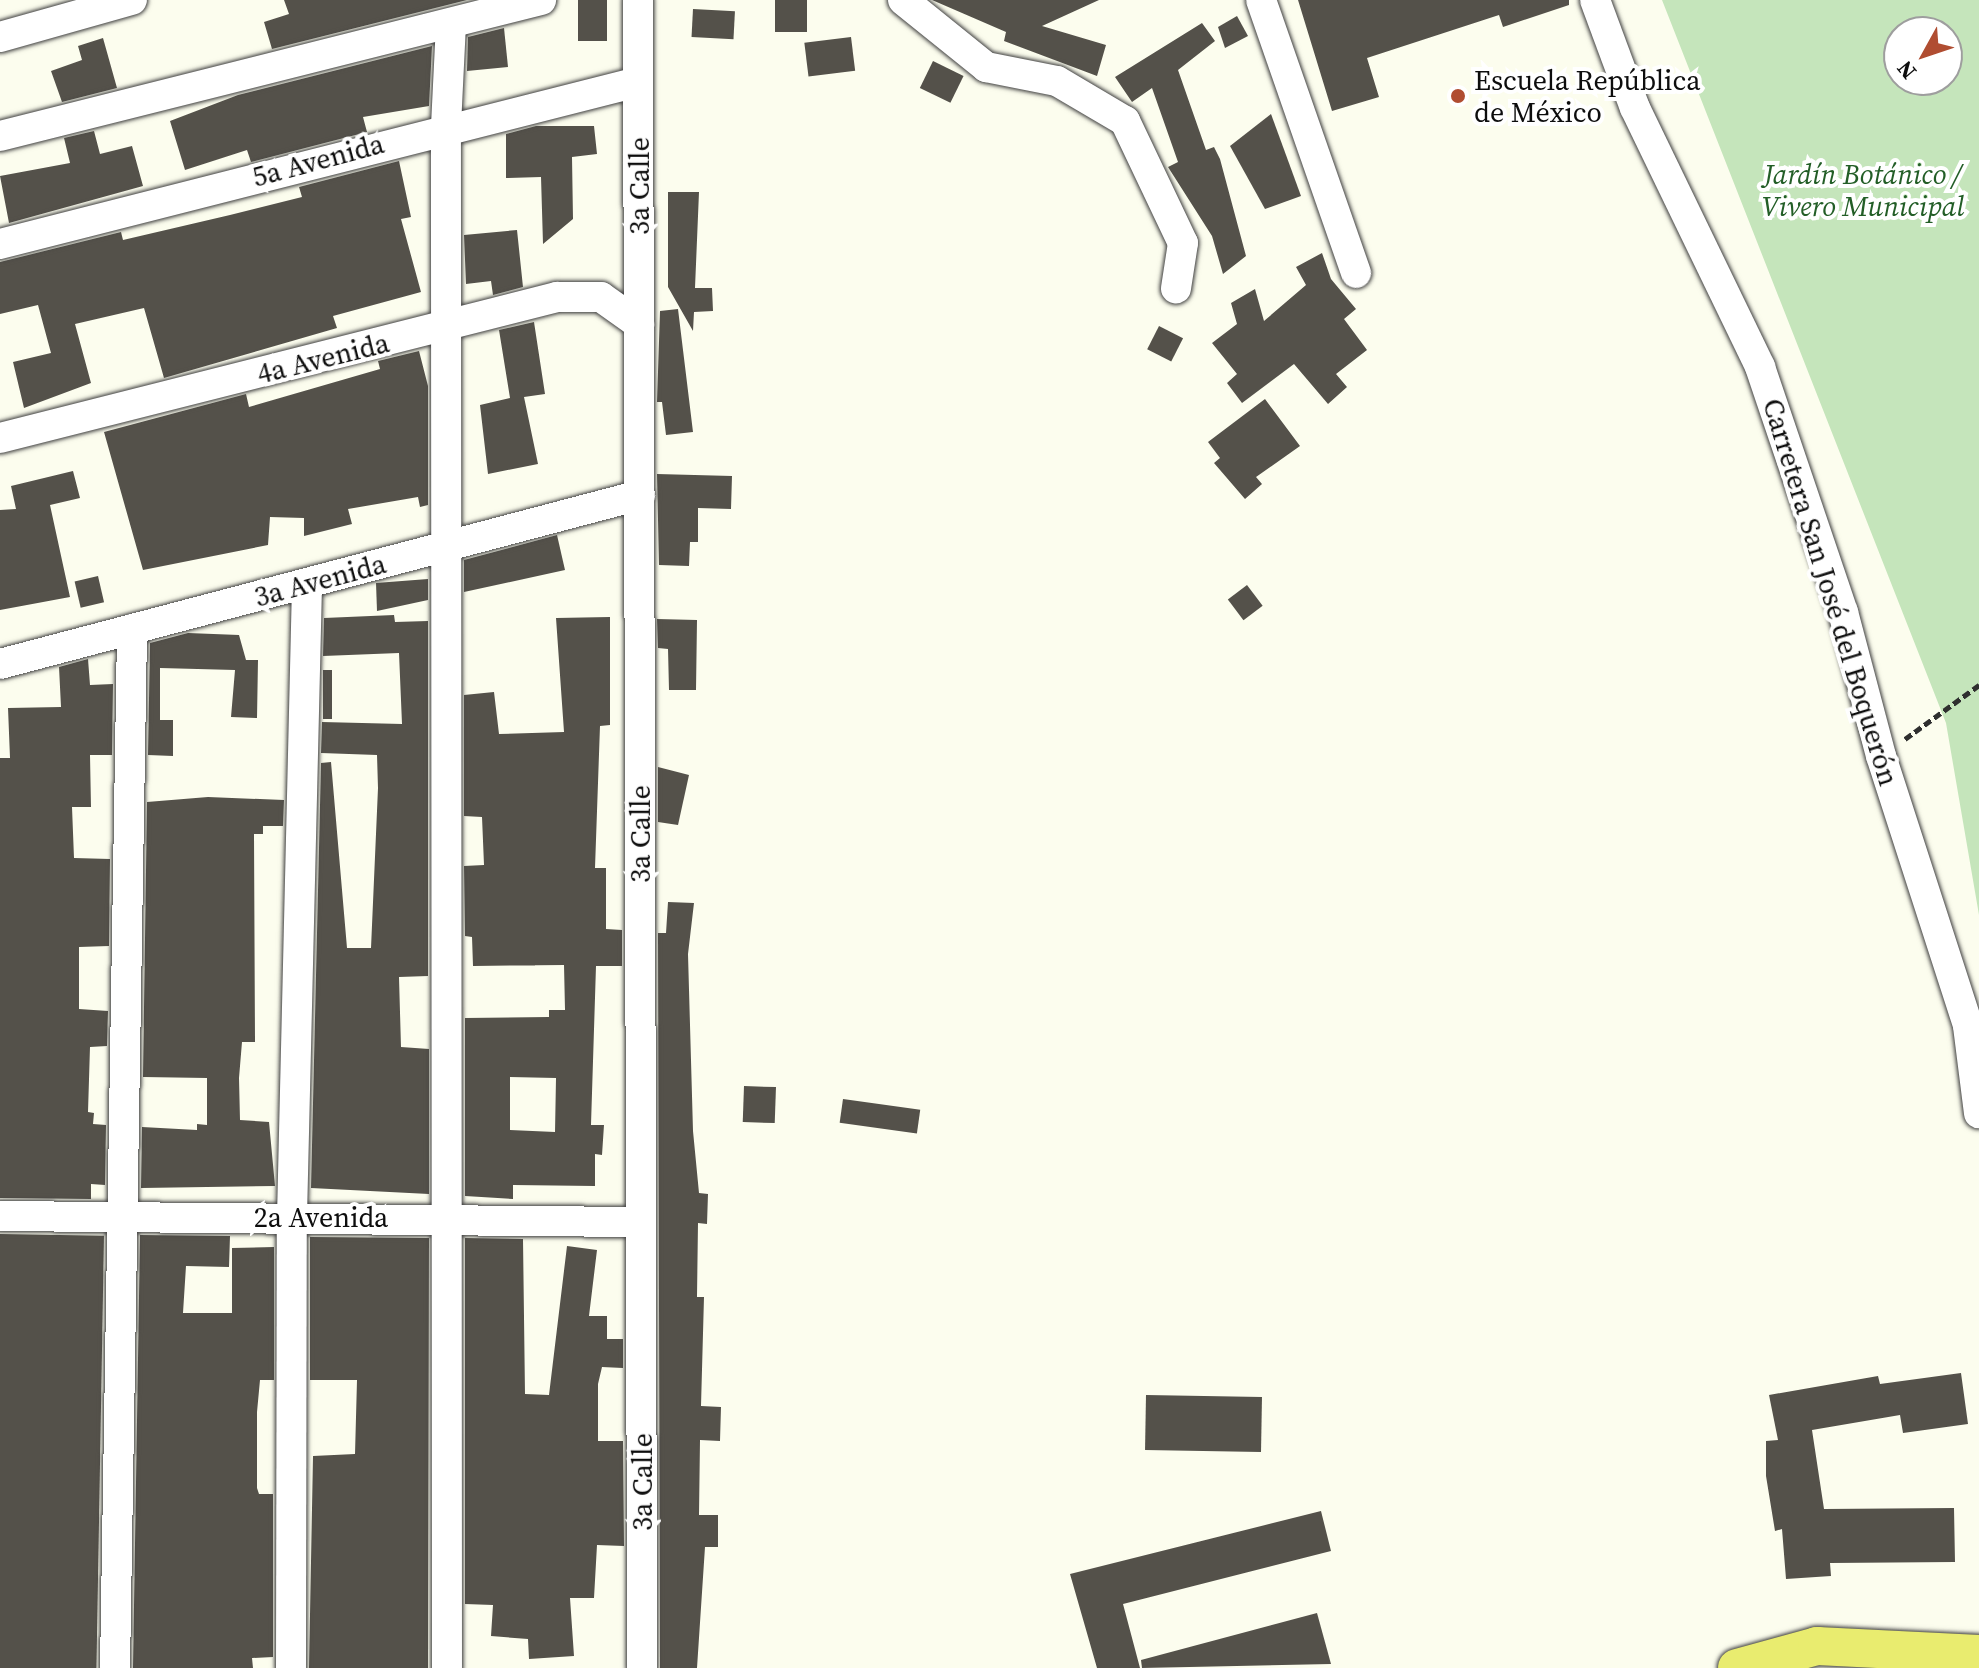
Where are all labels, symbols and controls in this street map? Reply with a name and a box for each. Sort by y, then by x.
north arrow [1883,16,1963,96]
text: N [1890,54,1923,86]
place label: Escuela República de México [1474,63,1700,129]
marker: Escuela República de México [1449,87,1467,105]
street label: 5a Avenida [249,126,387,194]
street label: 3a Calle [622,137,656,235]
park label: Jardín Botánico / Vivero Municipal [1762,157,1964,223]
street label: 4a Avenida [254,325,392,391]
street label: Carretera San José del Boquerón [1756,394,1906,790]
street label: 3a Avenida [251,546,389,614]
street label: 3a Calle [623,785,657,883]
street label: 2a Avenida [254,1200,388,1234]
street label: 3a Calle [625,1433,659,1531]

